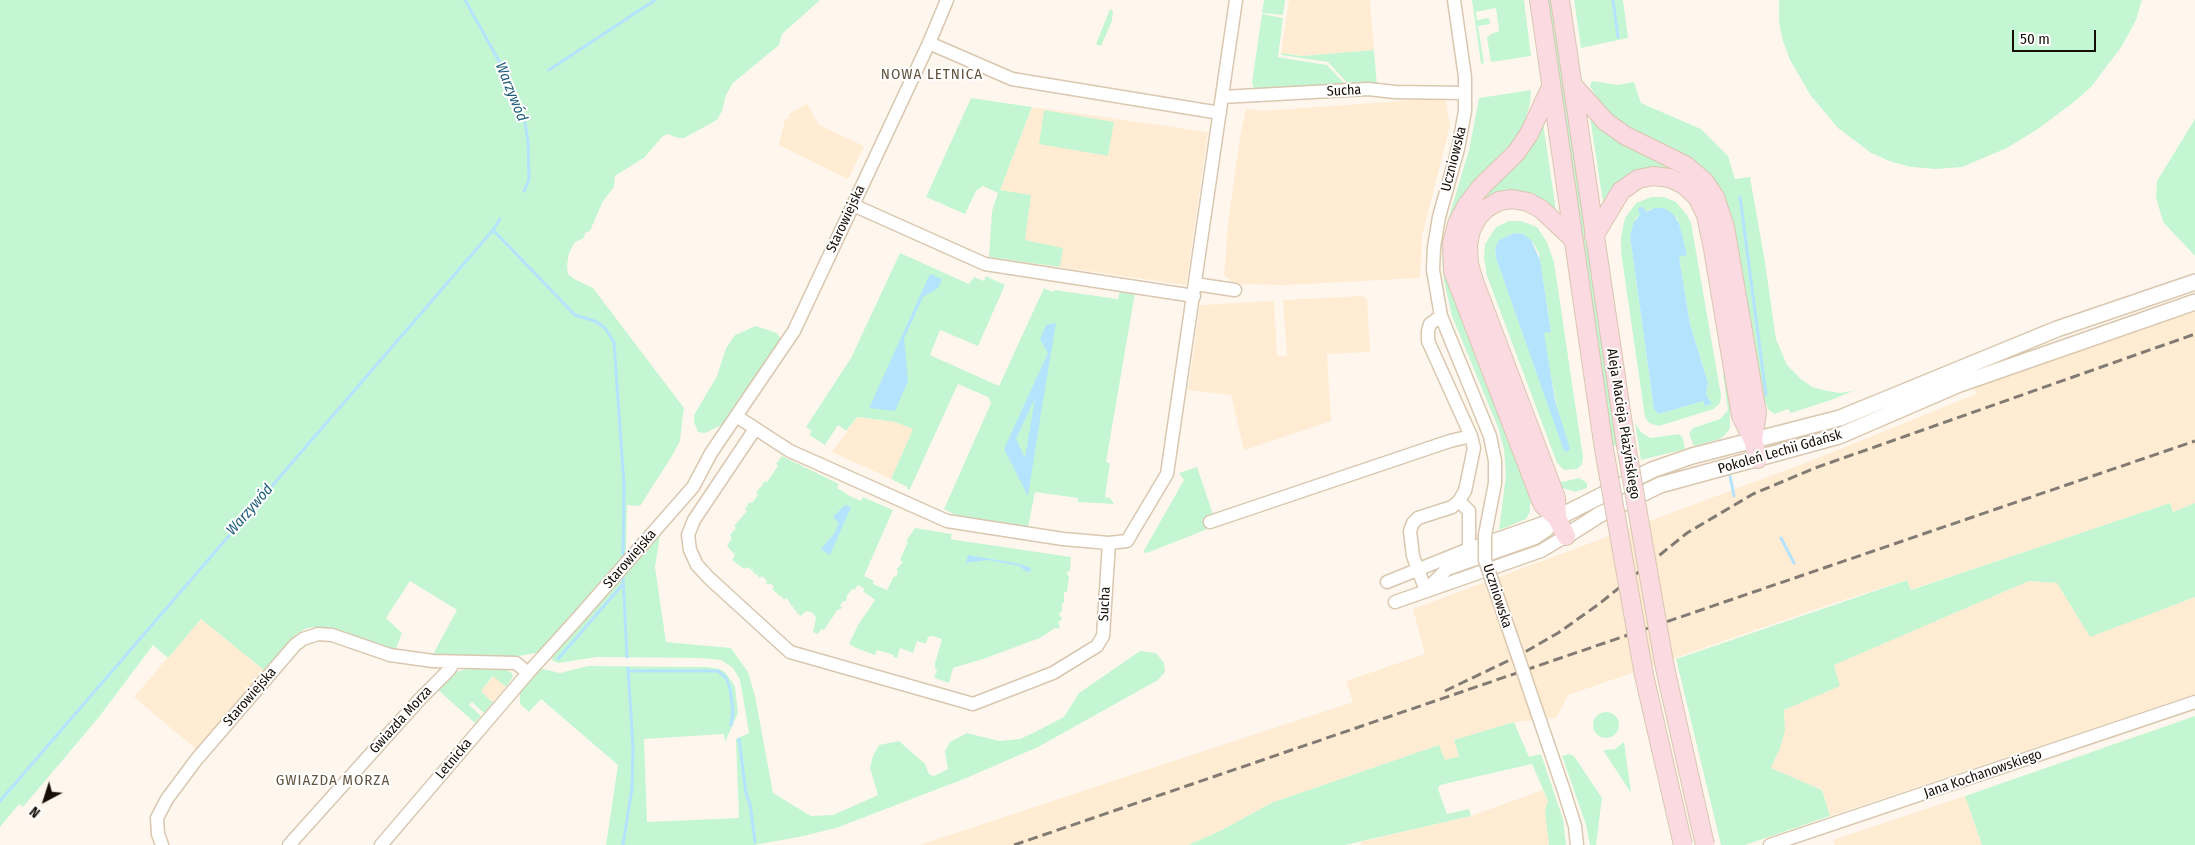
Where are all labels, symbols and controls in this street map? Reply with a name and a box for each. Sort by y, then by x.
scale bar [2015,20,2099,52]
text: 50 m [2020,30,2050,48]
water label: Warzywód [491,60,531,124]
district label: NOWA LETNICA [879,66,985,84]
street label: Sucha [1326,82,1362,100]
street label: Uczniowska [1438,125,1470,193]
street label: Starowiejska [823,183,869,255]
street label: Aleja Macieja Płażyńskiego [1603,347,1643,501]
street label: Pokoleń Lechii Gdańsk [1716,426,1844,478]
water label: Warzywód [223,481,277,539]
street label: Starowiejska [600,526,660,592]
street label: Uczniowska [1479,562,1515,630]
street label: Sucha [1096,586,1114,622]
street label: Starowiejska [220,664,280,730]
street label: Gwiazda Morza [366,683,436,757]
street label: Letnicka [432,735,476,783]
street label: Jana Kochanowskiego [1922,746,2044,802]
district label: GWIAZDA MORZA [274,772,392,790]
north arrow [20,775,70,825]
text: N [26,803,44,821]

